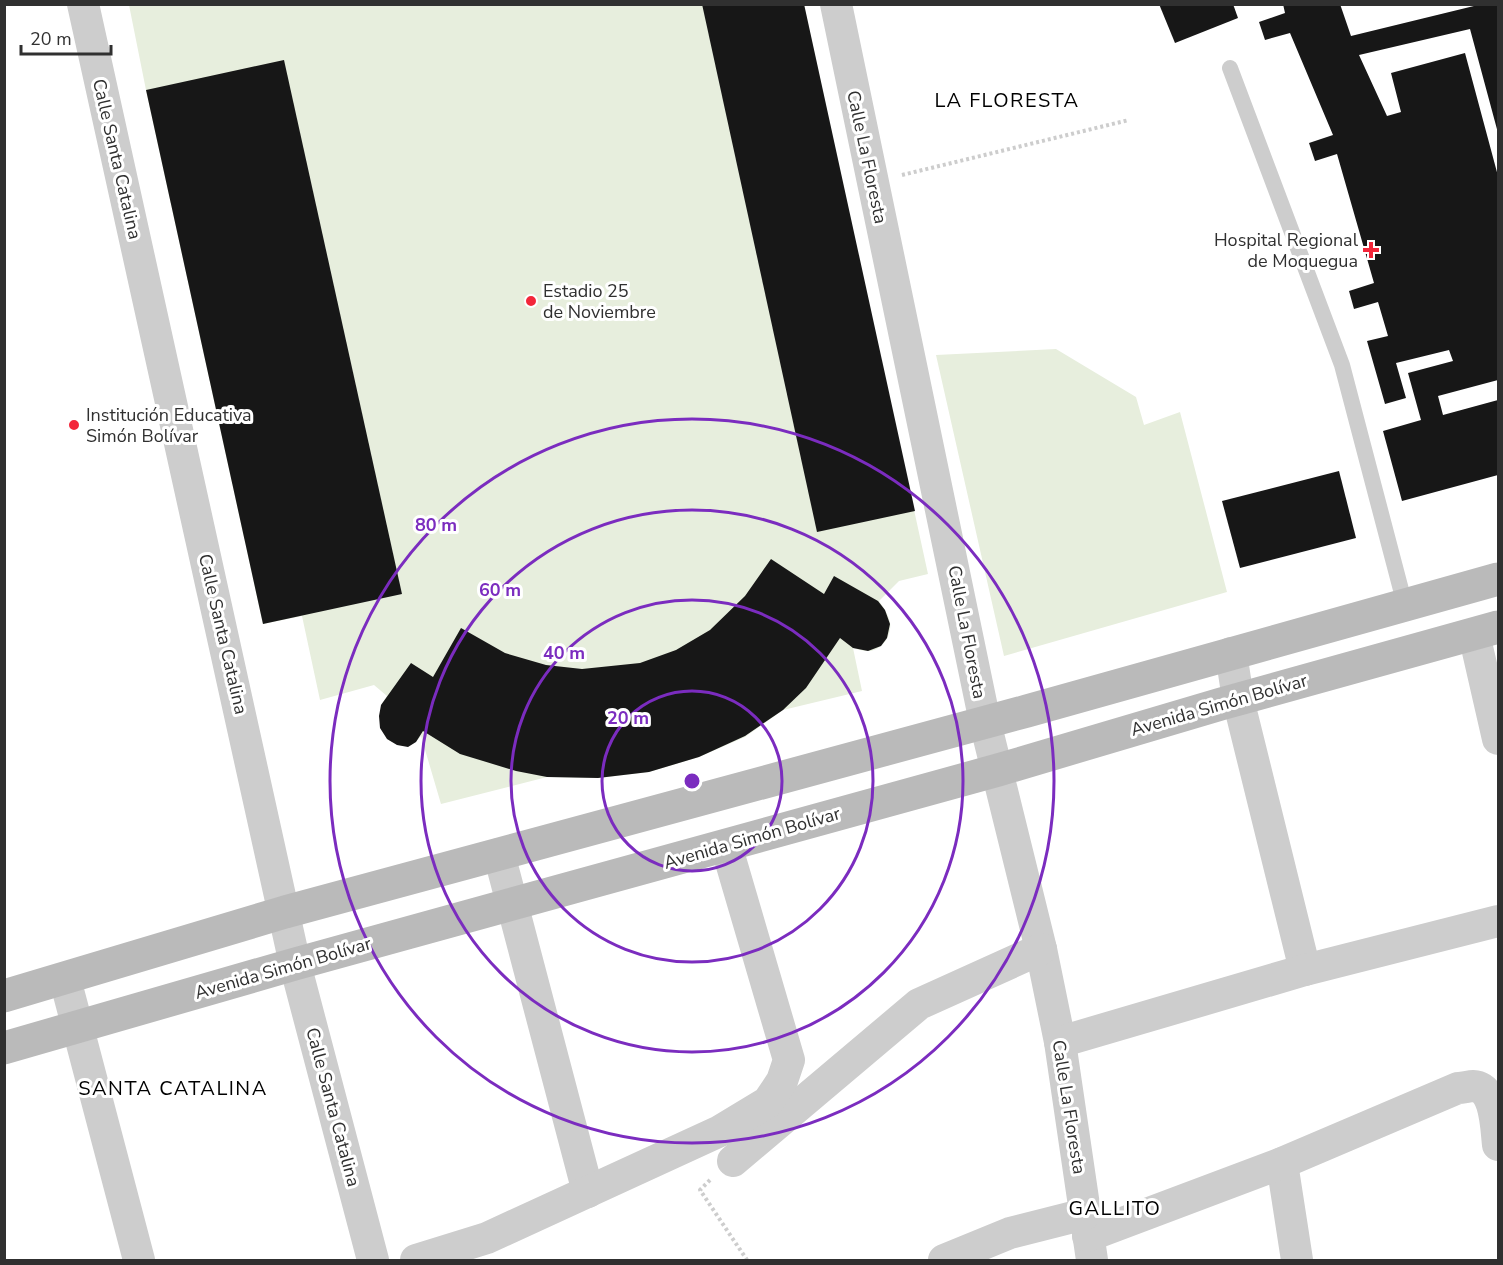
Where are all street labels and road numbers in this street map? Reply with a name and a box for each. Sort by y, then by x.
street label: Calle Santa Catalina [87,76,147,242]
street label: Calle La Floresta [841,88,893,226]
street label: Calle Santa Catalina [193,551,253,717]
street label: Calle La Floresta [942,563,992,701]
street label: Avenida Simón Bolívar [1128,668,1311,742]
street label: Avenida Simón Bolívar [661,801,844,875]
street label: Avenida Simón Bolívar [192,931,375,1005]
street label: Calle Santa Catalina [300,1025,366,1189]
street label: Calle La Floresta [1047,1038,1091,1176]

